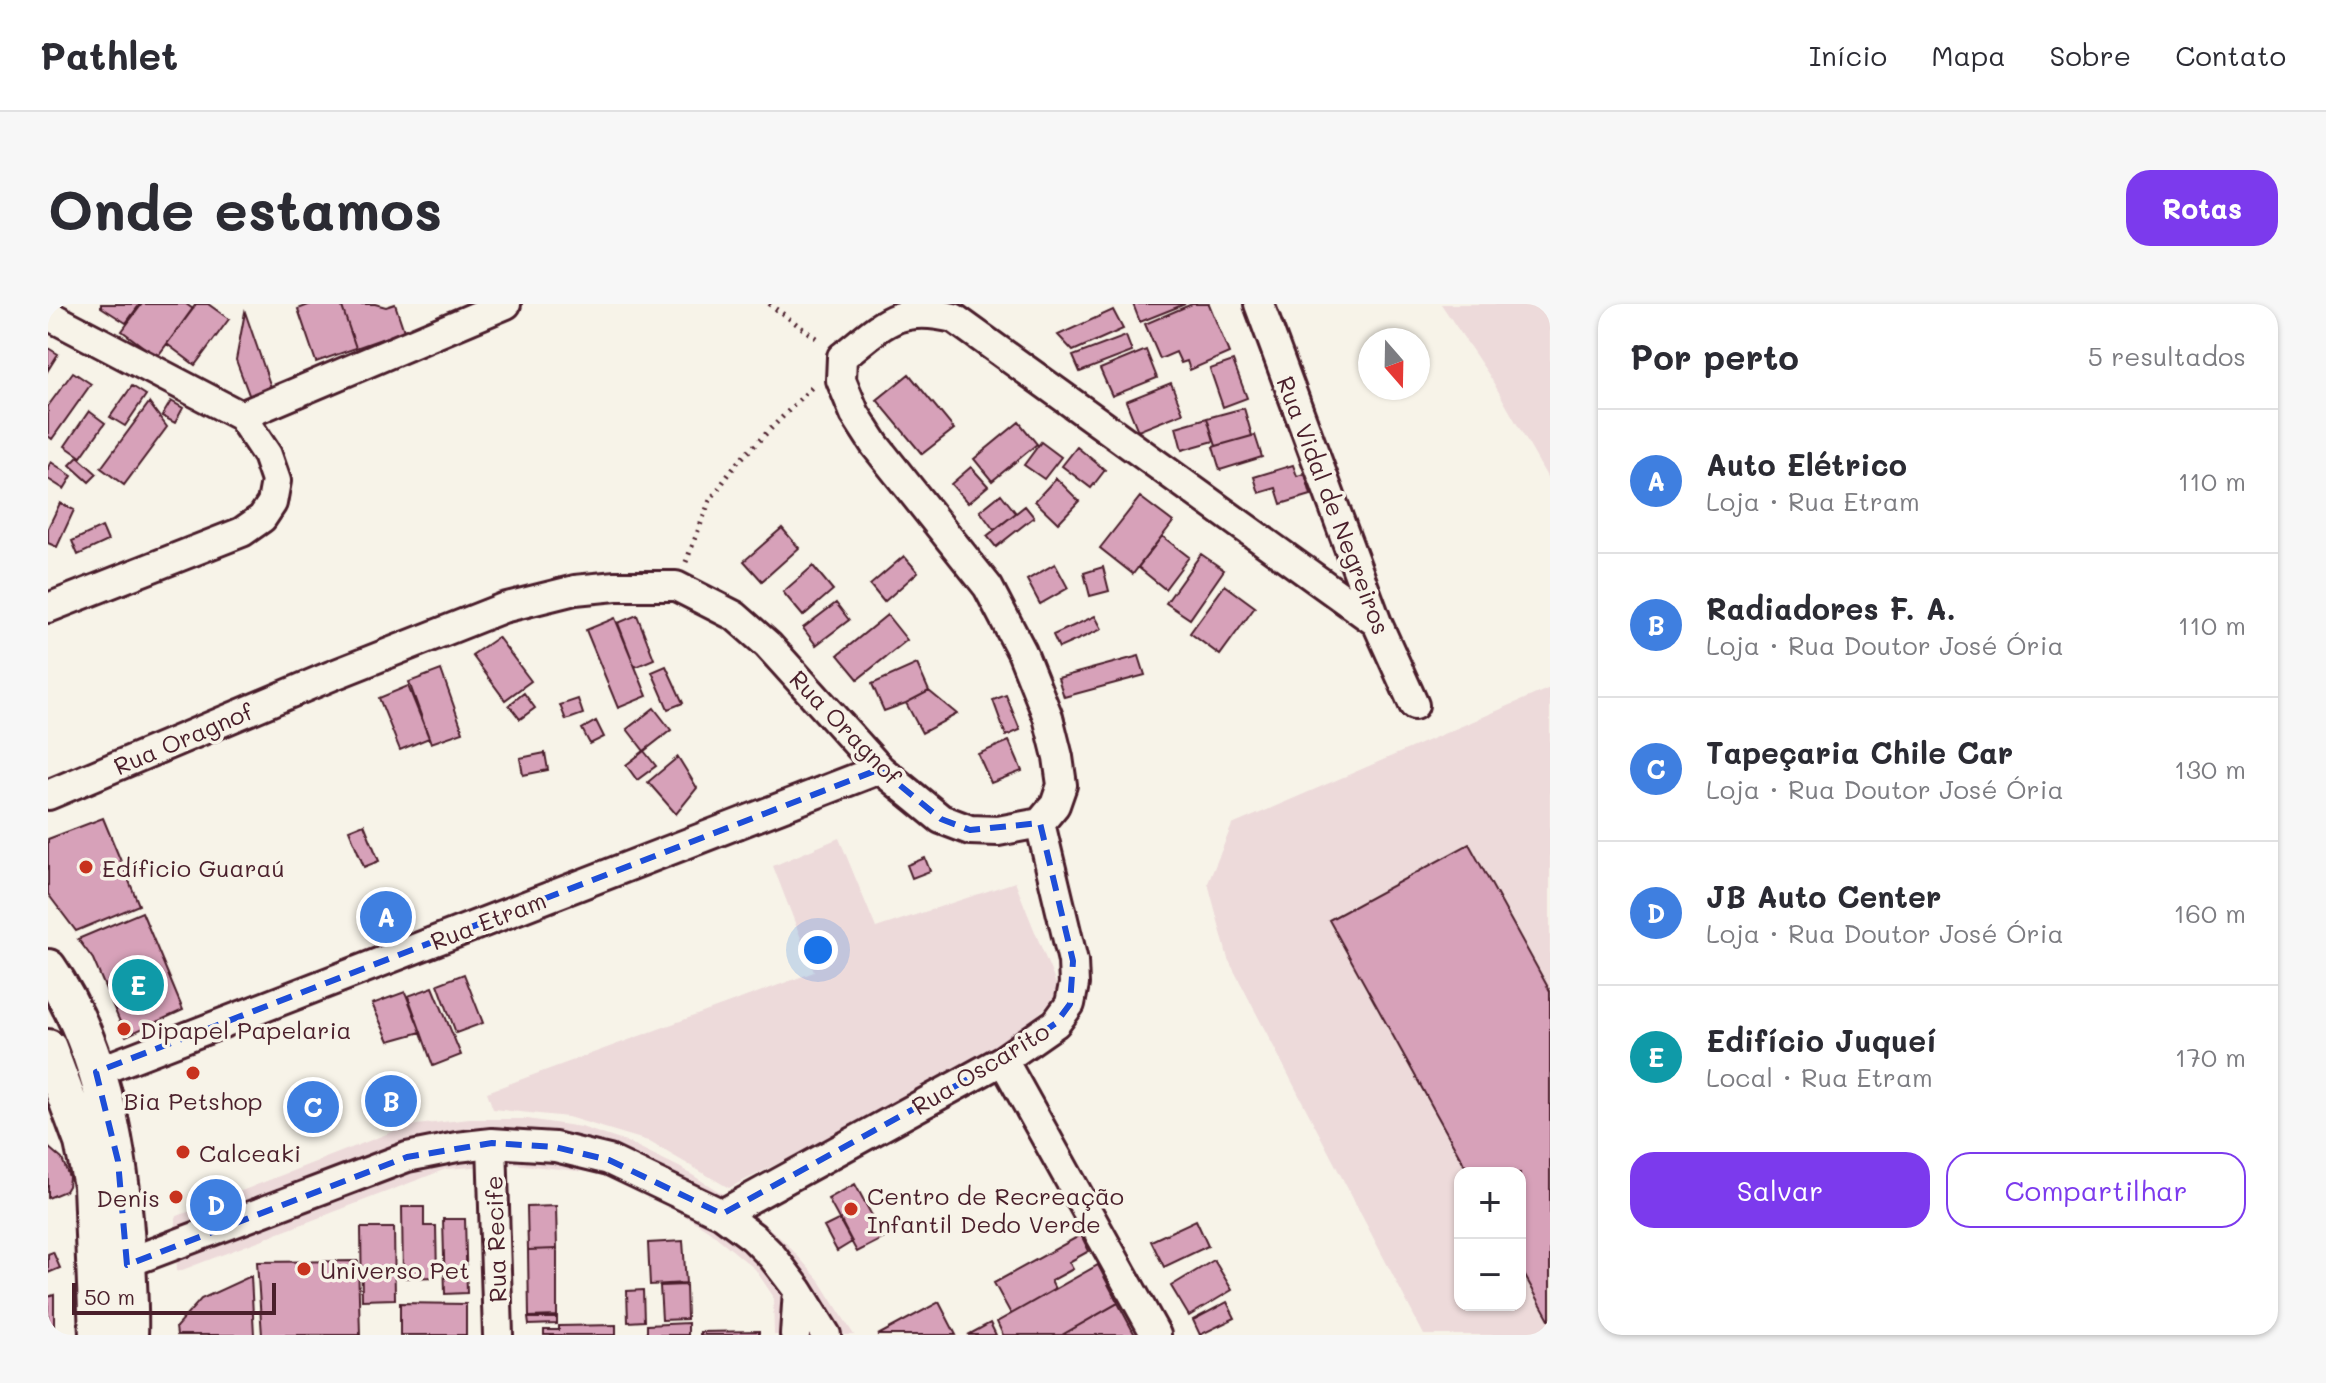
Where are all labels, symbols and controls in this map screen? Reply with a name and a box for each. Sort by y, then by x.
text: Pathlet [40,30,178,80]
text: Início [1809,37,1887,73]
text: Mapa [1931,37,2006,73]
text: Sobre [2050,37,2131,73]
text: Contato [2175,37,2286,73]
button: Rotas [2126,170,2278,246]
text: Onde estamos [48,172,442,245]
north arrow [1358,328,1430,400]
text: Por perto [1630,334,1799,379]
text: 5 resultados [2088,339,2246,373]
street label: Rua Vidal de Negreiros [1270,371,1398,639]
text: Auto Elétrico [1706,444,1907,484]
text: A [1647,464,1665,498]
text: 110 m [2178,464,2246,498]
text: Loja · Rua Etram [1706,484,1920,518]
text: Radiadores F. A. [1706,588,1956,628]
text: B [1647,608,1665,642]
text: 110 m [2178,608,2246,642]
text: Loja · Rua Doutor José Ória [1706,628,2064,662]
street label: Rua Oragnof [783,663,909,791]
street label: Rua Oragnof [109,695,258,781]
text: Tapeçaria Chile Car [1706,732,2013,772]
text: C [1646,752,1666,786]
text: 130 m [2174,752,2246,786]
text: Loja · Rua Doutor José Ória [1706,772,2064,806]
place label: Edíficio Guaraú [102,852,285,883]
marker: Edíficio Guaraú [77,858,95,876]
text: JB Auto Center [1706,876,1941,916]
street label: Rua Etram [426,884,550,956]
pin: A [360,887,412,947]
text: D [1647,896,1665,930]
text: 160 m [2174,896,2246,930]
text: Loja · Rua Doutor José Ória [1706,916,2064,950]
your location [798,930,838,970]
pin: E [112,955,164,1015]
place label: Dipapel Papelaria [140,1014,352,1045]
street label: Rua Oscarito [906,1015,1054,1121]
marker: Dipapel Papelaria [115,1020,133,1038]
text: Edifício Juqueí [1706,1020,1937,1060]
text: E [1648,1040,1664,1074]
text: 170 m [2175,1040,2246,1074]
text: Local · Rua Etram [1706,1060,1933,1094]
marker: Bia Petshop [184,1064,202,1082]
pin: B [365,1071,417,1131]
pin: C [287,1077,339,1137]
place label: Bia Petshop [123,1085,263,1116]
place label: Calceaki [199,1137,301,1168]
marker: Calceaki [174,1143,192,1161]
button: Salvar [1630,1152,1930,1228]
button: Compartilhar [1946,1152,2246,1228]
map controls [1454,1167,1526,1311]
button: + [1454,1167,1526,1239]
pin: D [190,1175,242,1235]
street label: Rua Recife [477,1175,513,1303]
place label: Centro de Recreação Infantil Dedo Verde [867,1180,1124,1239]
place label: Denis [96,1182,160,1213]
marker: Denis [167,1188,185,1206]
marker: Centro de Recreação Infantil Dedo Verde [842,1200,860,1218]
button: − [1454,1239,1526,1311]
place label: Universo Pet [320,1254,470,1285]
marker: Universo Pet [295,1260,313,1278]
scale bar [72,1279,276,1315]
text: 50 m [84,1282,135,1311]

